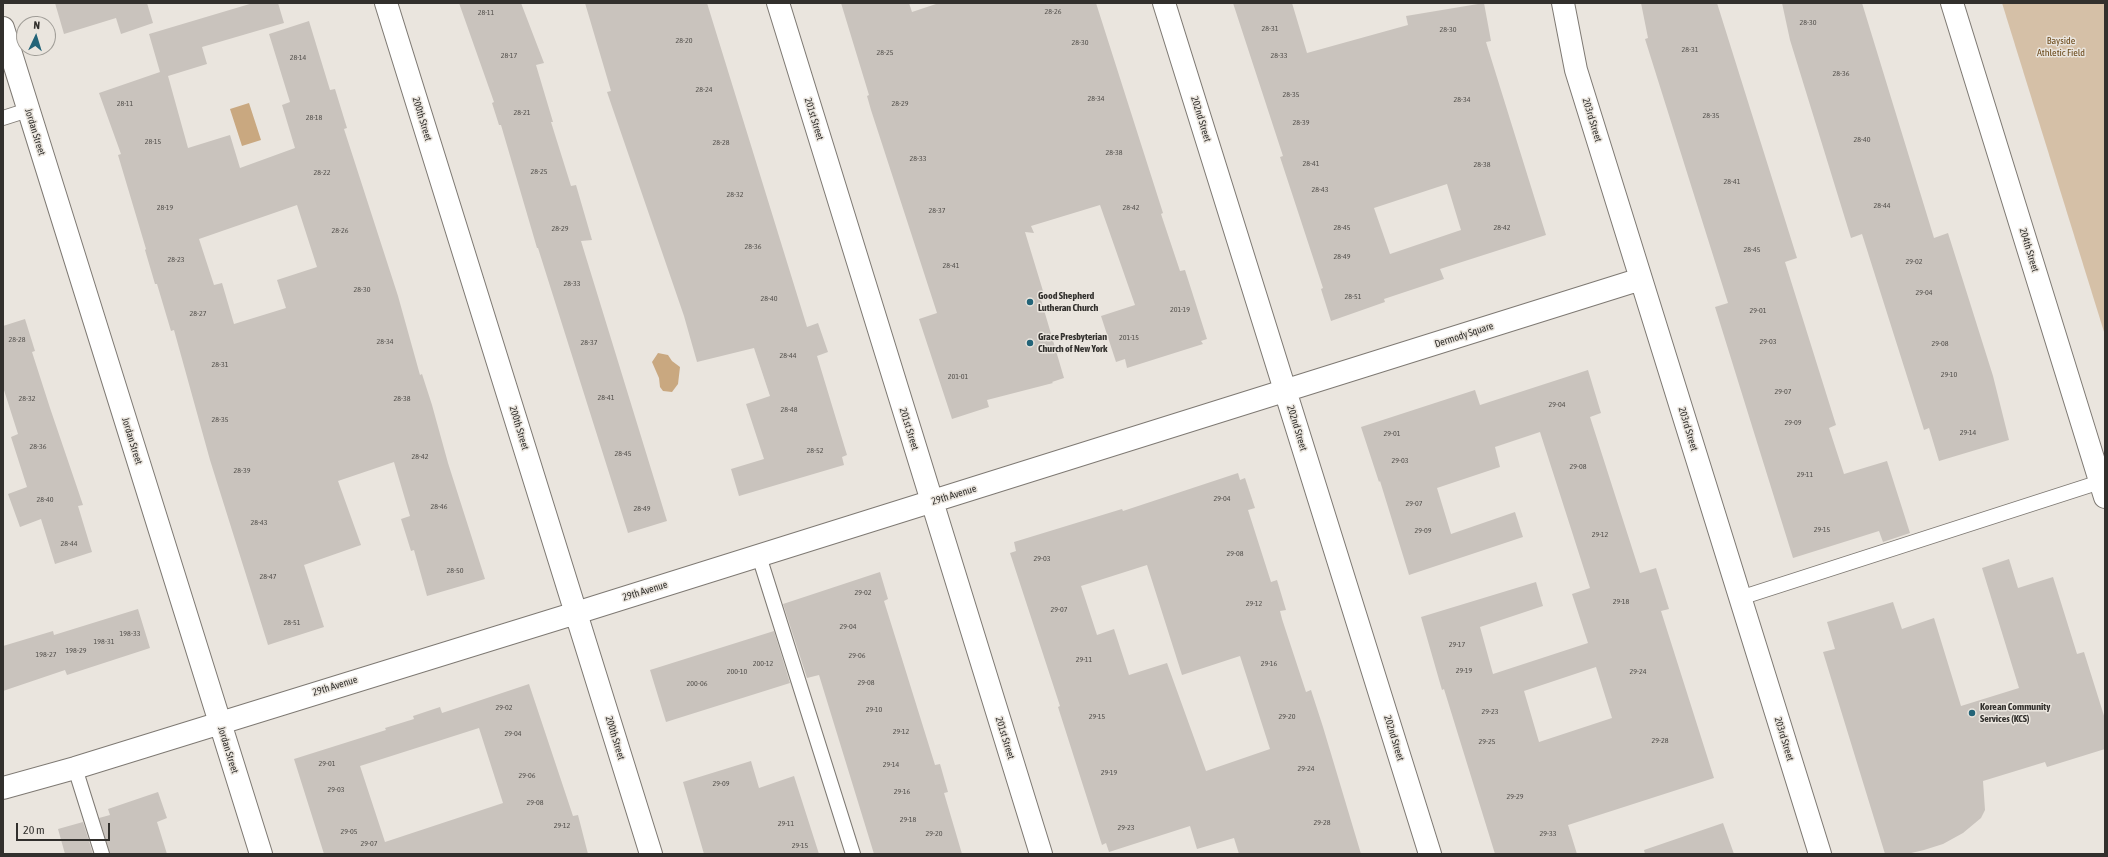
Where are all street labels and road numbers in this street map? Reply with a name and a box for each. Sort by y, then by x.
street label: 202nd Street [1188,95,1214,143]
street label: 200th Street [410,96,434,142]
street label: 201st Street [802,96,826,142]
street label: 203rd Street [1580,97,1604,143]
street label: Jordan Street [22,107,48,157]
street label: 204th Street [2017,227,2041,273]
street label: Dermody Square [1433,320,1495,350]
street label: 202nd Street [1284,404,1310,452]
street label: 200th Street [507,405,531,451]
street label: 201st Street [897,406,921,452]
street label: 203rd Street [1676,406,1700,452]
street label: Jordan Street [119,416,145,466]
street label: 29th Avenue [930,483,978,507]
street label: 29th Avenue [621,579,669,603]
street label: 29th Avenue [311,674,359,698]
street label: 202nd Street [1381,714,1407,762]
street label: 200th Street [603,715,627,761]
street label: 201st Street [993,715,1017,761]
street label: 203rd Street [1772,716,1796,762]
street label: Jordan Street [215,725,241,775]

